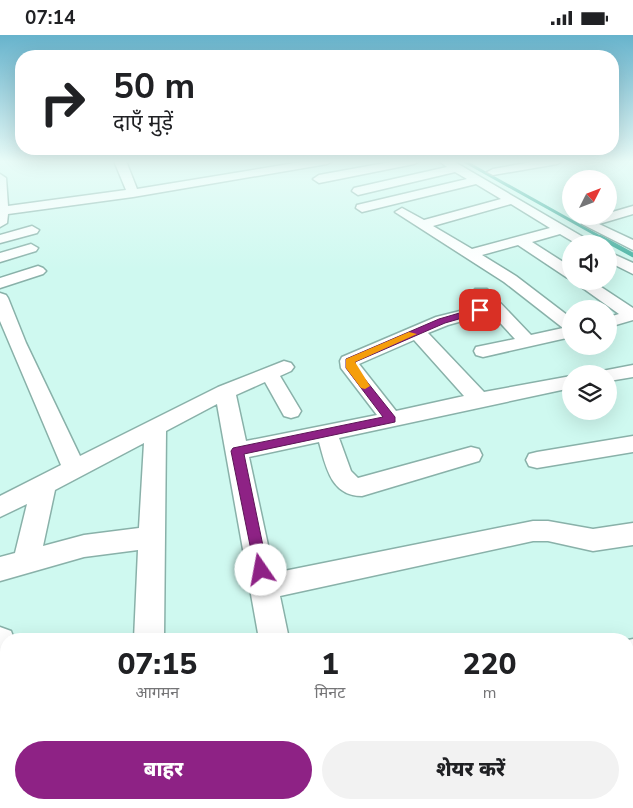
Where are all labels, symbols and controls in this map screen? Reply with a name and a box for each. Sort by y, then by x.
text: 07:14 [25,5,75,31]
text: 50 m [113,63,195,110]
icon: right [30,70,95,135]
text: दाएँ मुड़ें [113,108,173,138]
north arrow [562,170,618,225]
map controls [562,170,617,420]
button: sound [562,235,617,290]
pin [459,289,501,331]
icon: arrive [466,296,494,324]
button: search [562,300,617,355]
button: layers [562,365,617,420]
position arrow [234,543,286,595]
text: 07:15 [117,644,197,685]
text: 1 [321,644,339,685]
text: 220 [463,644,517,685]
text: आगमन [135,682,179,704]
text: मिनट [315,682,345,704]
text: m [483,682,496,704]
button: बाहर [15,741,312,799]
button: शेयर करें [322,741,619,799]

